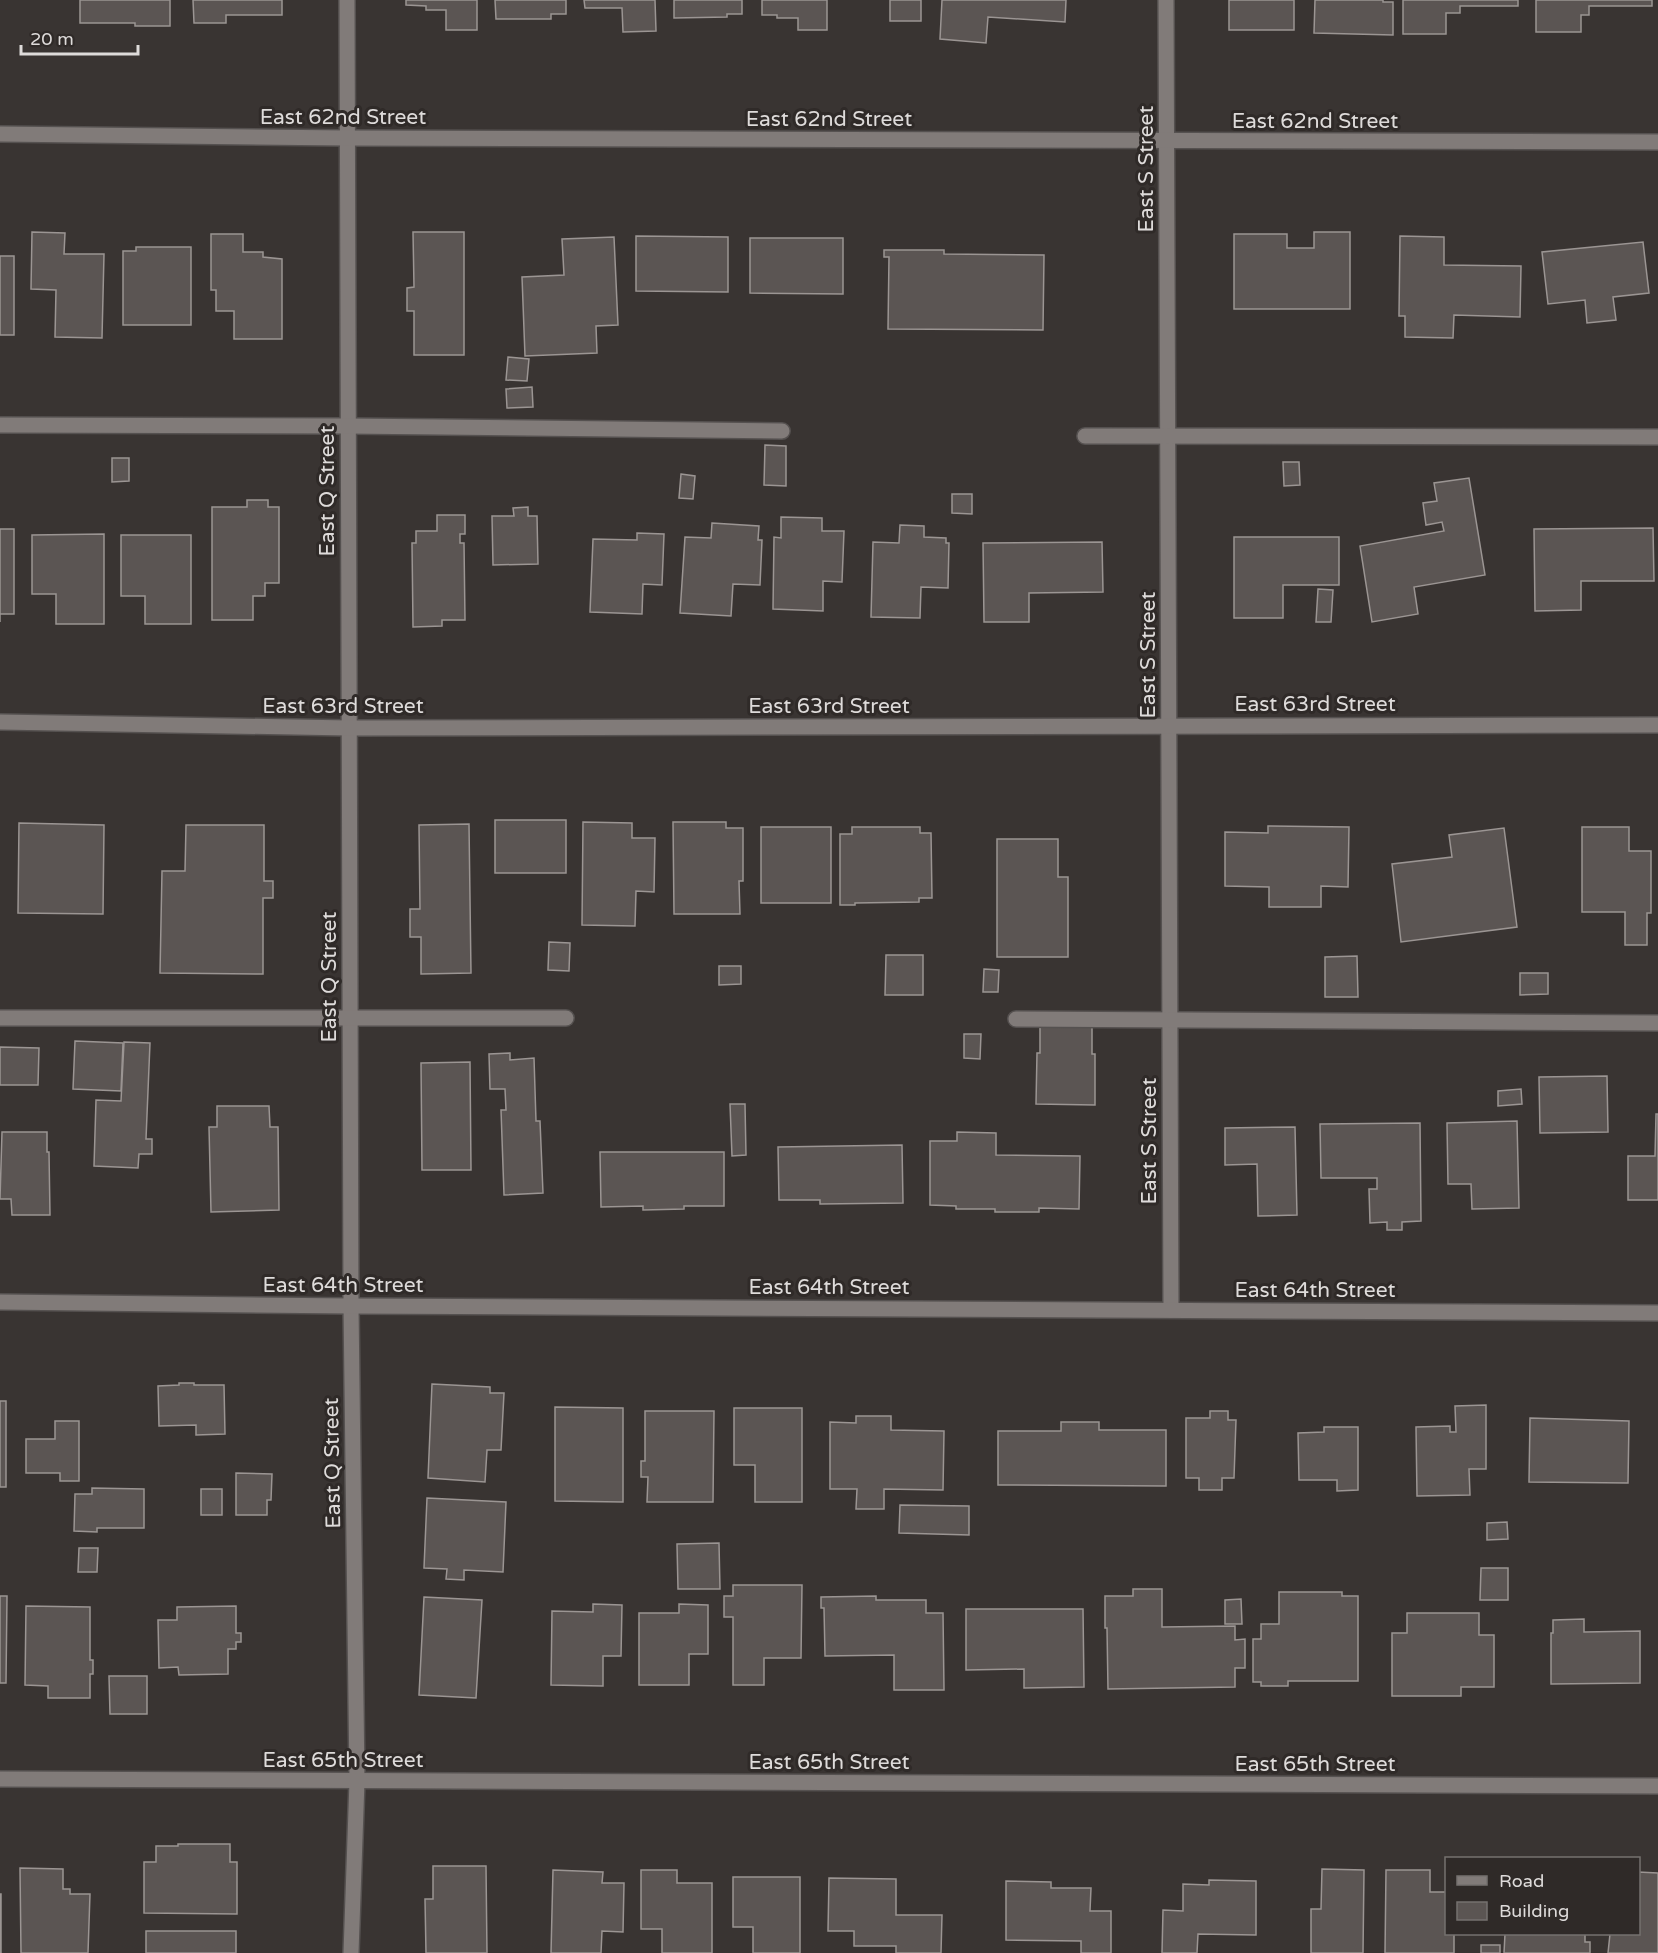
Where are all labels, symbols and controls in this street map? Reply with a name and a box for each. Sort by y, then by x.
scale bar [21,18,138,56]
text: 20 m [30,28,74,50]
street label: East 62nd Street [260,105,426,130]
street label: East S Street [1134,106,1159,232]
street label: East 62nd Street [746,107,912,132]
street label: East 62nd Street [1232,109,1398,134]
street label: East Q Street [315,425,340,557]
street label: East S Street [1136,592,1161,718]
street label: East 63rd Street [1234,692,1396,717]
street label: East 63rd Street [262,694,424,719]
street label: East 63rd Street [748,694,910,719]
street label: East Q Street [317,911,342,1043]
street label: East S Street [1137,1078,1162,1204]
street label: East 64th Street [262,1273,424,1298]
street label: East 64th Street [748,1275,910,1300]
street label: East 64th Street [1234,1278,1396,1303]
street label: East Q Street [319,1397,346,1529]
street label: East 65th Street [262,1748,424,1773]
street label: East 65th Street [748,1750,910,1775]
street label: East 65th Street [1234,1752,1396,1777]
legend [1445,1857,1640,1935]
text: Road [1499,1870,1544,1892]
text: Building [1499,1900,1569,1922]

